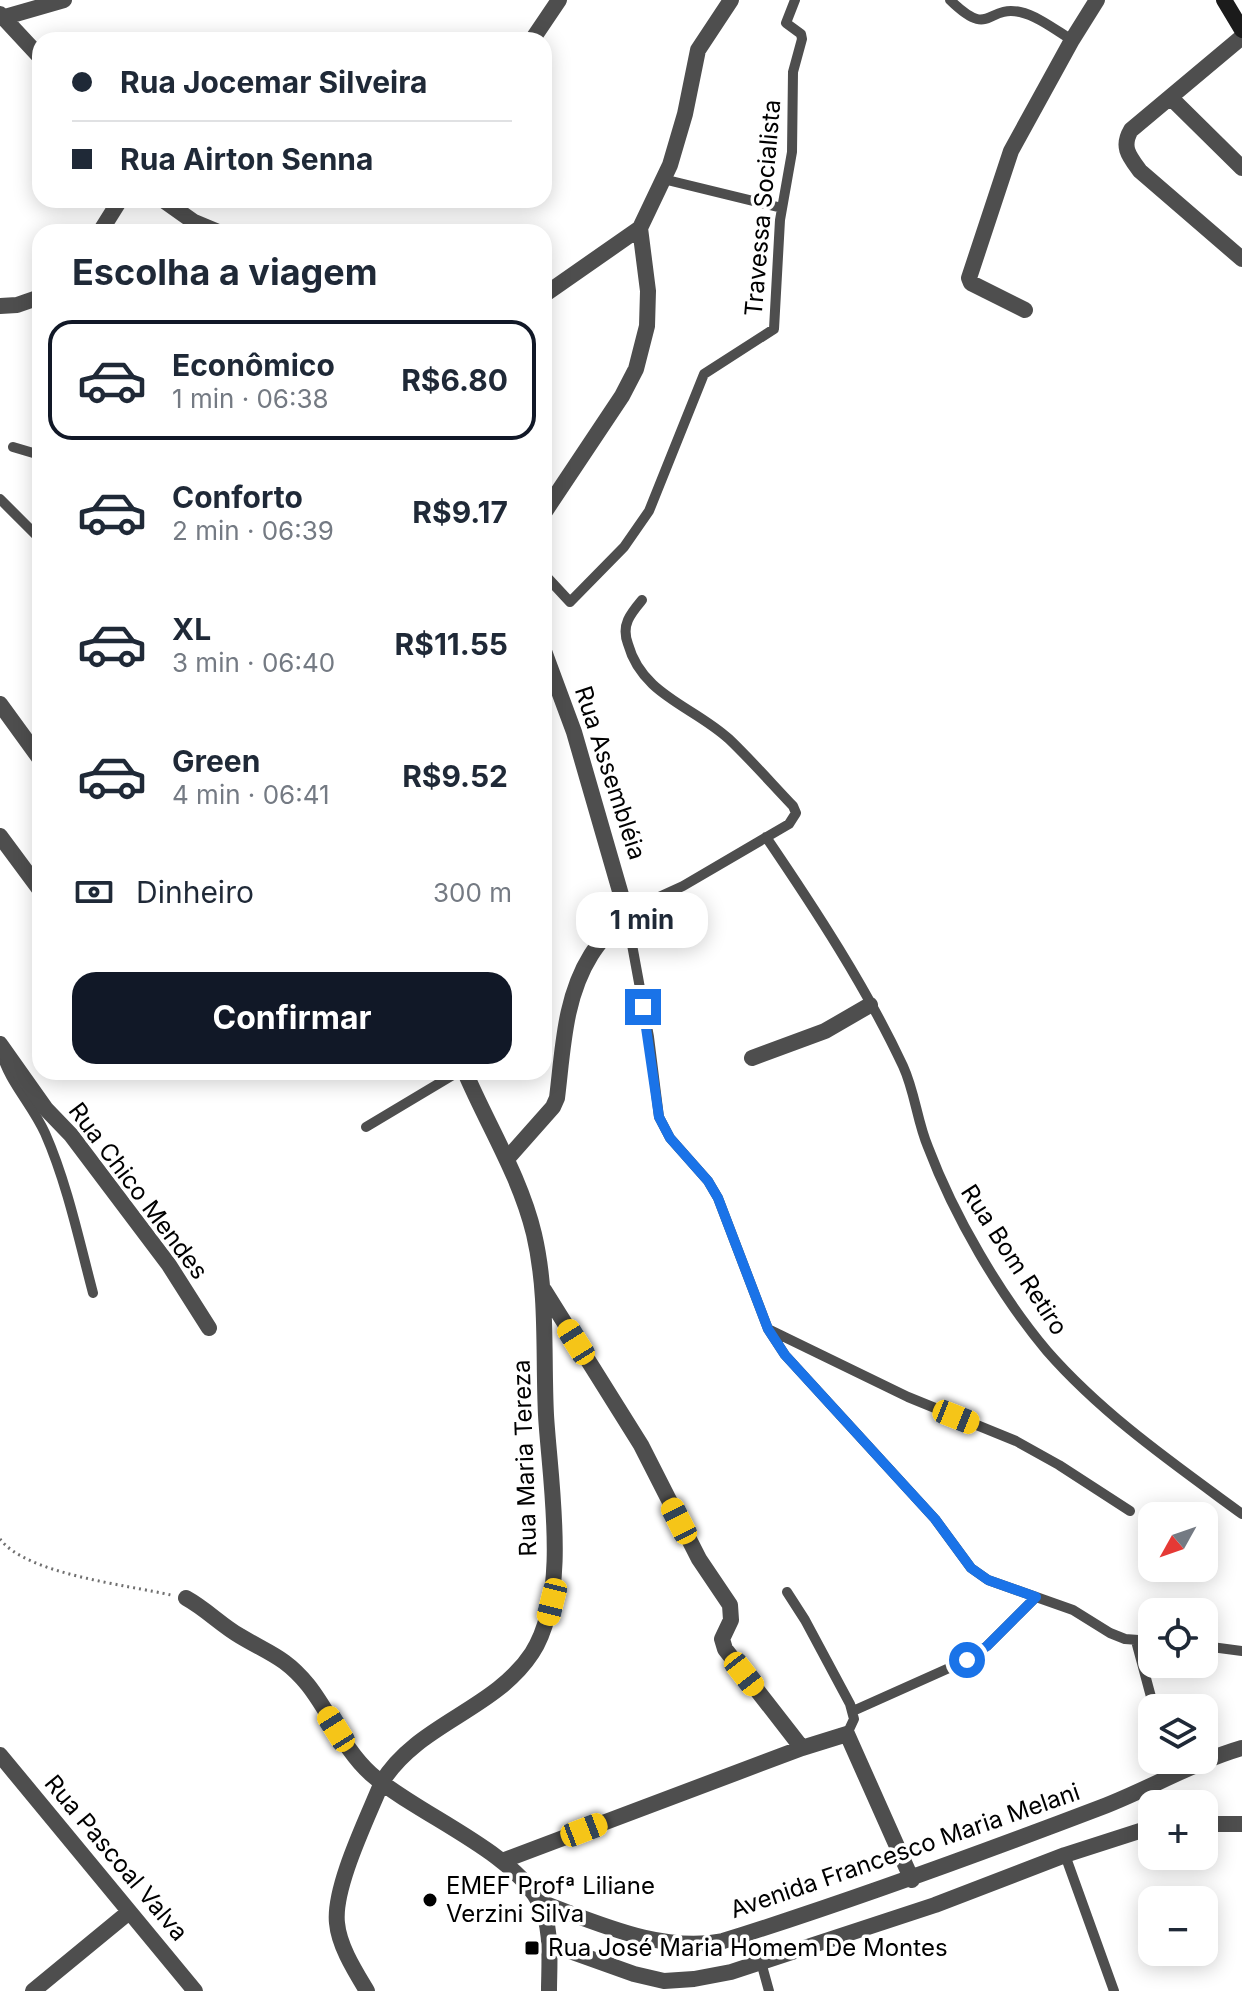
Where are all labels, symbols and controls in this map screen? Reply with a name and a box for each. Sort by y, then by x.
text: Rua Jocemar Silveira [120,64,427,100]
street label: Travessa Socialista [739,98,786,318]
text: Rua Airton Senna [120,141,373,177]
text: Escolha a viagem [72,250,378,294]
icon: car [76,344,148,416]
text: Econômico [172,347,335,383]
text: R$6.80 [401,362,508,398]
text: 1 min · 06:38 [172,383,329,414]
icon: car [76,476,148,548]
text: Conforto [172,479,303,515]
text: R$9.17 [412,494,508,530]
text: 2 min · 06:39 [172,515,334,546]
icon: car [76,608,148,680]
text: XL [172,611,211,647]
text: R$11.55 [395,626,508,662]
text: 3 min · 06:40 [172,647,335,678]
street label: Rua Assembléia [569,683,652,863]
icon: car [76,740,148,812]
text: Green [172,743,260,779]
text: R$9.52 [402,758,508,794]
text: 4 min · 06:41 [172,779,330,810]
icon: cash [72,870,116,914]
text: Dinheiro [136,874,254,910]
text: 300 m [433,877,512,908]
callout: 1 min [577,891,709,947]
text: 1 min [610,904,674,935]
button: Confirmar [72,972,512,1064]
route end [625,989,661,1025]
street label: Rua Chico Mendes [63,1097,214,1285]
street label: Rua Bom Retiro [955,1179,1074,1340]
car [553,1315,599,1369]
street label: Rua Maria Tereza [507,1359,542,1557]
car [929,1397,983,1437]
car [657,1494,701,1548]
north arrow [1138,1502,1218,1582]
map controls [1138,1502,1218,1966]
car [535,1576,569,1628]
button: locate [1138,1598,1218,1678]
route start [949,1642,985,1678]
car [720,1648,768,1700]
button: layers [1138,1694,1218,1774]
car [313,1702,359,1756]
street label: Rua Pascoal Valva [39,1769,194,1946]
street label: Avenida Francesco Maria Melani [726,1777,1083,1924]
button: + [1138,1790,1218,1870]
car [557,1810,611,1850]
place label: EMEF Profª Liliane Verzini Silva [446,1871,655,1928]
button: − [1138,1886,1218,1966]
marker: EMEF Profª Liliane Verzini Silva [421,1891,439,1909]
place label: Rua José Maria Homem De Montes [548,1933,948,1962]
marker: Rua José Maria Homem De Montes [523,1939,541,1957]

